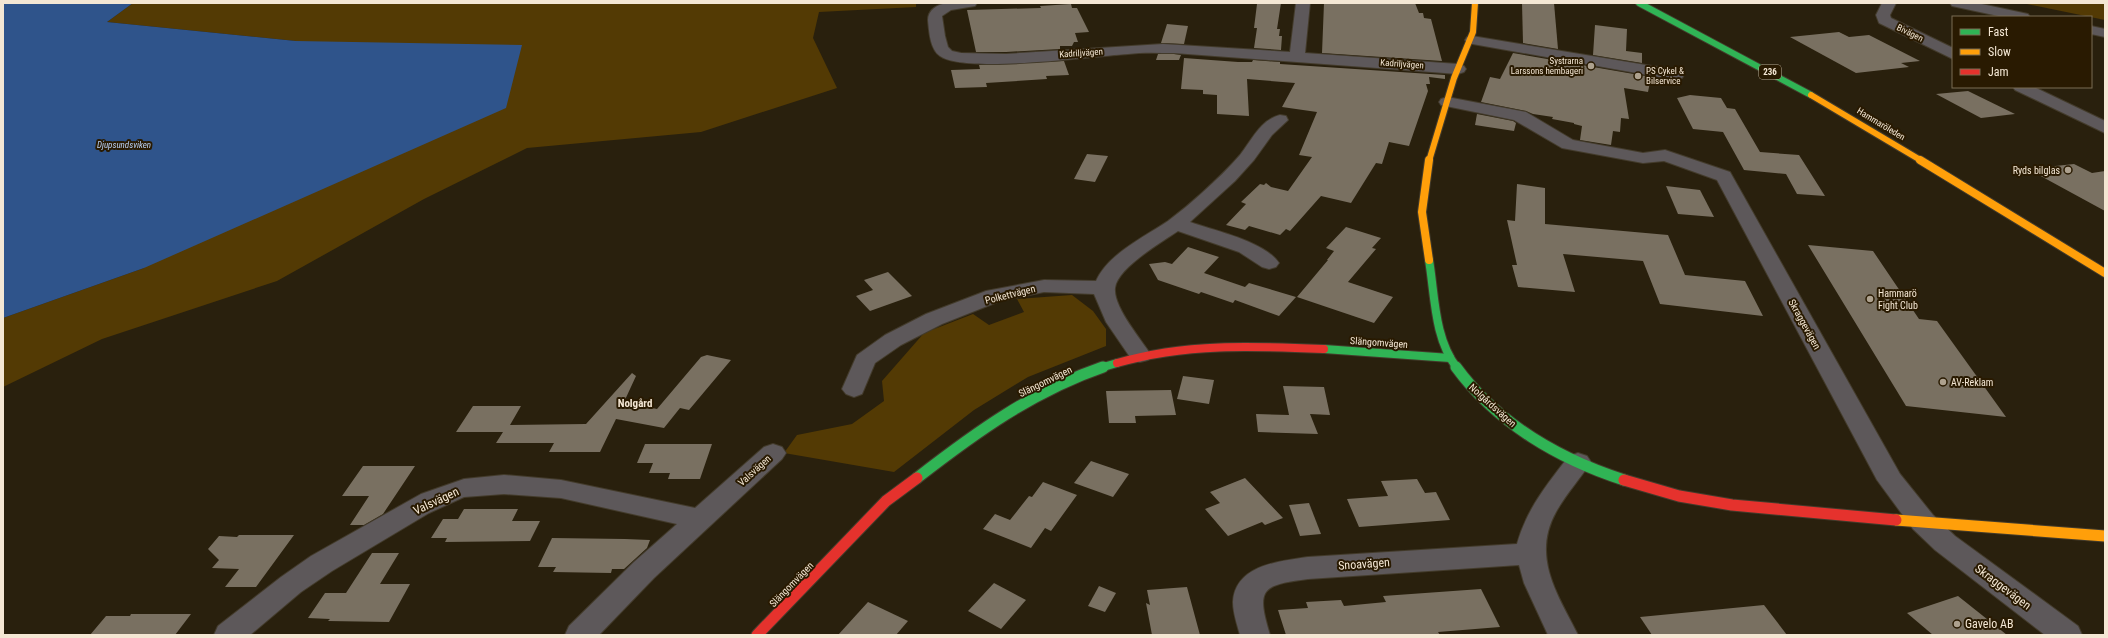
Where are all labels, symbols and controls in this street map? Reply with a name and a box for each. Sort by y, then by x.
legend [1952,16,2092,88]
street label: Bivägen [1895,22,1925,44]
text: Fast [1988,25,2009,39]
text: Slow [1988,45,2011,59]
street label: Kadriljvägen [1059,46,1103,60]
place label: Systrarna Larssons hembageri [1511,56,1583,76]
street label: Kadriljvägen [1380,57,1424,71]
marker: Systrarna Larssons hembageri [1586,61,1596,71]
road number: 236 [1759,65,1781,79]
text: Jam [1988,65,2009,79]
place label: PS Cykel & Bilservice [1646,66,1684,86]
marker: PS Cykel & Bilservice [1633,71,1643,81]
street label: Hammaröleden [1855,106,1907,142]
water label: Djupsundsviken [97,140,151,150]
place label: Ryds bilglas [2013,165,2060,176]
marker: Ryds bilglas [2063,165,2073,175]
street label: Polkettvägen [984,283,1036,306]
place label: Hammarö Fight Club [1878,288,1918,311]
marker: Hammarö Fight Club [1865,294,1875,304]
street label: Skraggevägen [1786,297,1823,351]
street label: Slängomvägen [1350,335,1408,350]
street label: Slängomvägen [1017,364,1074,399]
marker: AV-Reklam [1938,377,1948,387]
place label: AV-Reklam [1951,377,1993,388]
street label: Nolgårdsvägen [1467,381,1518,429]
district label: Nolgård [618,397,652,410]
street label: Valsvägen [736,453,773,488]
street label: Valsvägen [411,484,461,518]
street label: Snoavägen [1338,555,1391,573]
street label: Slängomvägen [767,560,816,609]
street label: Skraggevägen [1972,561,2034,613]
place label: Gavelo AB [1965,617,2013,631]
marker: Gavelo AB [1952,619,1962,629]

